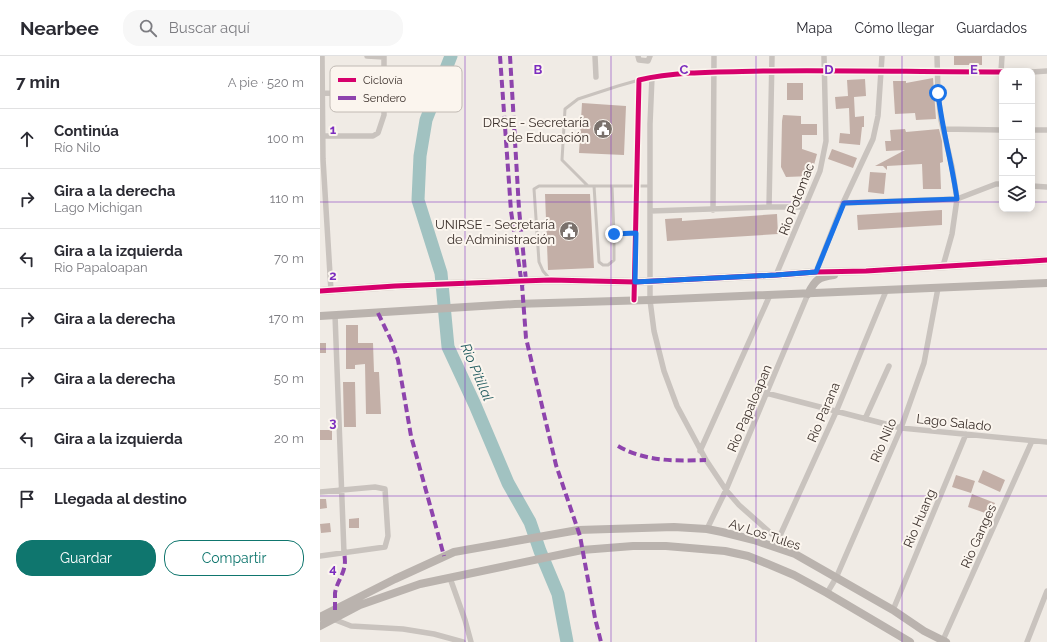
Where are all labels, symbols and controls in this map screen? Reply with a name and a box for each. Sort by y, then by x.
search box [123,10,403,46]
text: Nearbee [20,17,99,39]
icon: search [137,17,159,39]
text: Buscar aquí [169,19,250,37]
text: Mapa [796,20,832,36]
text: Cómo llegar [854,20,934,36]
text: Guardados [956,20,1027,36]
text: B [534,62,543,77]
text: C [680,62,689,77]
text: D [824,62,834,77]
text: E [970,62,978,77]
legend [330,66,462,112]
map controls [999,68,1035,212]
button: + [999,68,1035,104]
text: 7 min [16,72,60,92]
text: Ciclovía [363,74,403,87]
text: A pie · 520 m [228,75,304,90]
route start [929,84,947,102]
text: Sendero [363,92,407,105]
button: − [999,104,1035,140]
place label: DRSE - Secretaría de Educación [483,115,589,145]
public building icon: DRSE - Secretaría de Educación [592,118,614,140]
text: Continúa [54,122,119,140]
text: 1 [330,122,337,137]
icon: ahead [16,128,38,150]
text: 100 m [267,131,304,146]
text: Río Nilo [54,140,100,155]
button: locate [999,140,1035,176]
street label: Rio Potomac [776,161,817,237]
button: layers [999,176,1035,212]
text: Gira a la derecha [54,182,175,200]
icon: right [16,188,38,210]
text: 110 m [270,191,304,206]
text: Lago Michigan [54,200,142,215]
place label: UNIRSE - Secretaría de Administración [435,217,555,247]
public building icon: UNIRSE - Secretaría de Administración [558,220,580,242]
route end [605,225,623,243]
text: Gira a la izquierda [54,242,183,260]
icon: left [16,248,38,270]
text: 70 m [274,251,304,266]
text: Rio Papaloapan [54,260,148,275]
text: 2 [329,268,337,283]
icon: right [16,308,38,330]
text: Gira a la derecha [54,310,175,328]
text: 170 m [268,311,304,326]
water label: Rio Pitillal [458,341,496,404]
street label: Rio Papaloapan [724,362,775,454]
icon: right [16,368,38,390]
text: Gira a la derecha [54,370,175,388]
text: 50 m [274,371,304,386]
street label: Rio Parana [804,380,843,444]
street label: Lago Salado [916,411,992,434]
text: 3 [329,415,337,430]
street label: Rio Nilo [867,416,900,465]
icon: left [16,428,38,450]
text: Gira a la izquierda [54,430,183,448]
text: 20 m [274,431,304,446]
street label: Rio Huang [900,487,939,550]
icon: arrive [16,488,38,510]
text: Llegada al destino [54,490,187,508]
street label: Rio Ganges [958,502,999,570]
street label: Av Los Tules [727,516,803,553]
button: Guardar [16,540,156,576]
button: Compartir [164,540,304,576]
text: 4 [329,561,337,576]

